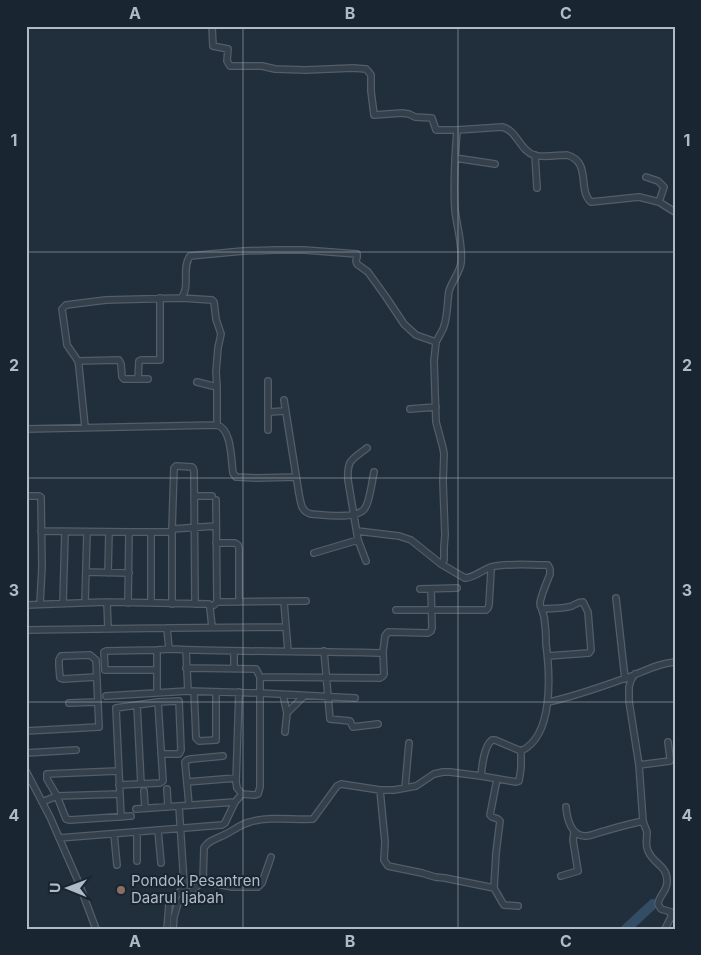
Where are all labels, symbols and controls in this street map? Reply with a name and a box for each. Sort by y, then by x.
text: A [129,3,141,23]
text: B [345,3,355,23]
text: C [560,3,572,23]
text: 1 [11,130,17,150]
text: 1 [684,130,690,150]
text: 2 [9,355,19,375]
text: 2 [682,355,692,375]
text: 3 [9,580,19,600]
text: 3 [682,580,692,600]
text: 4 [9,805,20,825]
text: 4 [682,805,693,825]
north arrow [42,862,92,912]
place label: Pondok Pesantren Daarul Ijabah [131,871,260,907]
text: U [46,882,63,893]
marker: Pondok Pesantren Daarul Ijabah [115,884,127,896]
text: A [129,931,141,951]
text: B [345,931,355,951]
text: C [560,931,572,951]

